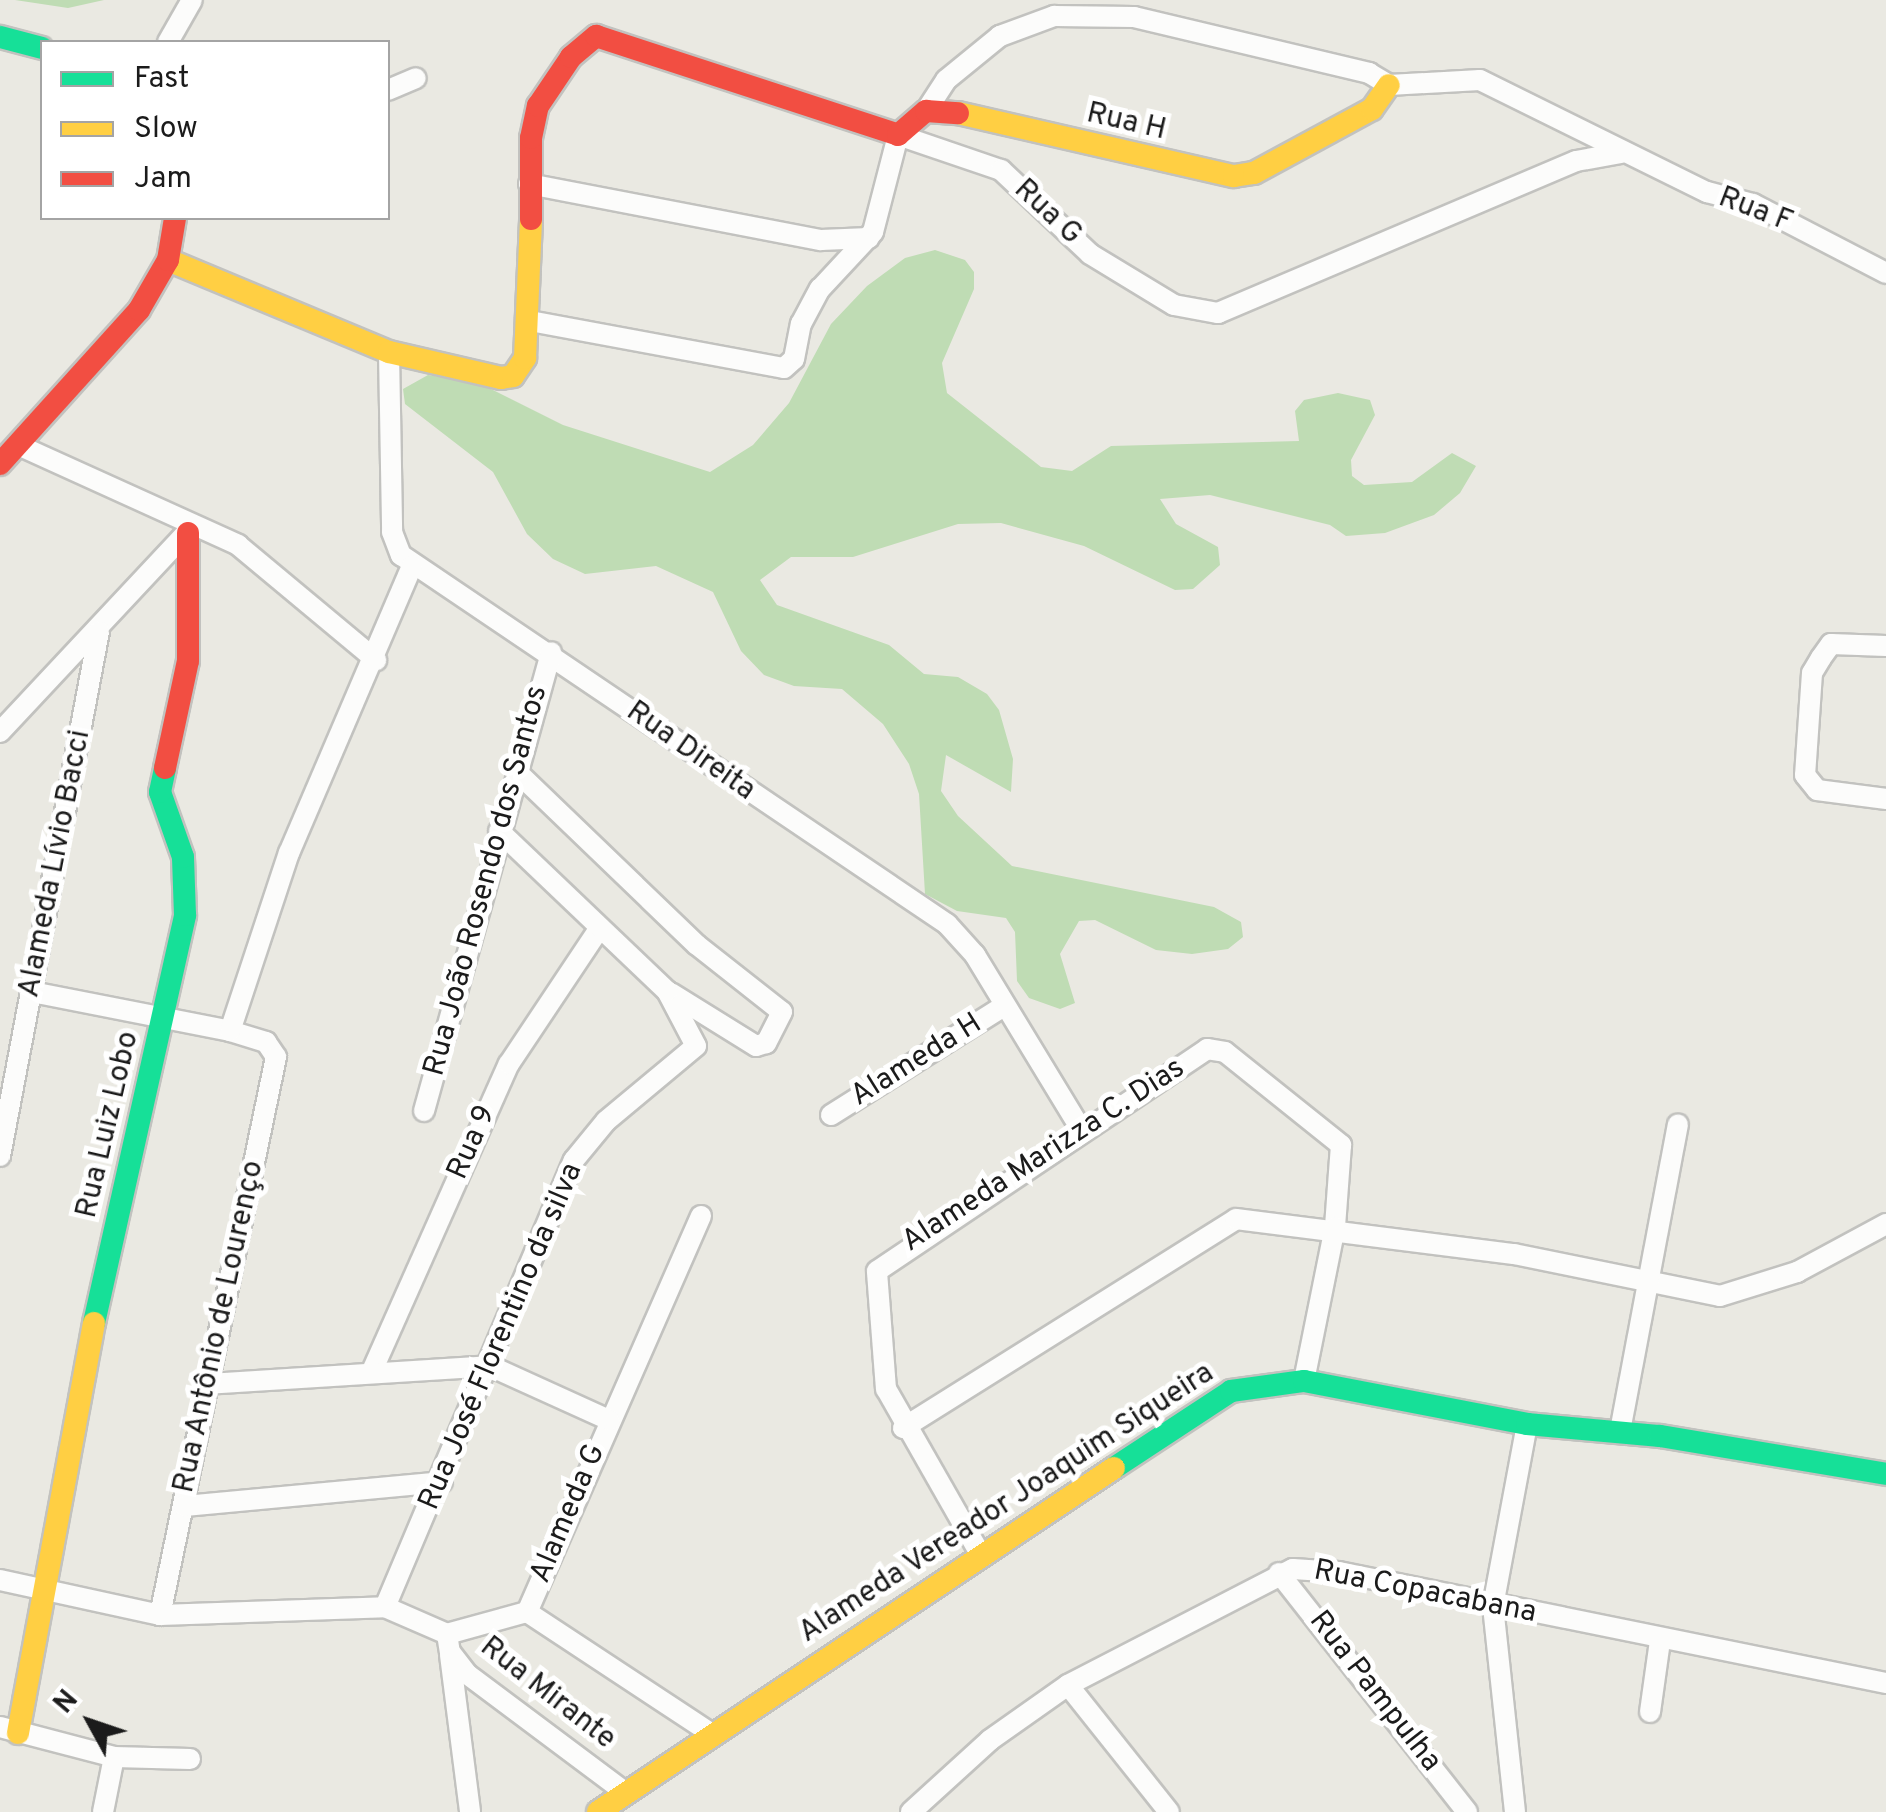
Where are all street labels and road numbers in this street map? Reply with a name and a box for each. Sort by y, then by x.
street label: Rua H [1083,96,1169,150]
street label: Rua G [1005,173,1089,253]
street label: Rua F [1713,181,1797,241]
street label: Rua João Rosendo dos Santos [418,682,556,1080]
street label: Rua Direita [619,695,761,809]
street label: Alameda Lívio Bacci [12,727,100,1001]
street label: Alameda H [845,1007,989,1115]
street label: Rua Luiz Lobo [70,1028,148,1222]
street label: Alameda Marizza C. Dias [896,1051,1192,1261]
street label: Rua 9 [441,1100,505,1186]
street label: Rua Antônio de Lourenço [167,1157,273,1497]
street label: Rua José Florentino da silva [412,1158,592,1516]
street label: Alameda Vereador Joaquim Siqueira [792,1356,1222,1652]
street label: Alameda G [524,1439,614,1589]
street label: Rua Copacabana [1311,1554,1539,1632]
street label: Rua Pampulha [1300,1604,1448,1780]
street label: Rua Mirante [472,1630,622,1758]

